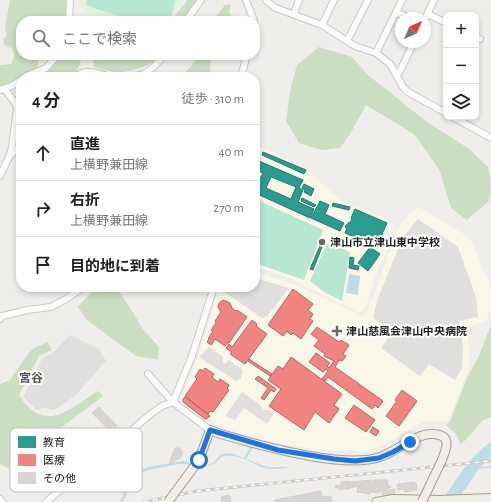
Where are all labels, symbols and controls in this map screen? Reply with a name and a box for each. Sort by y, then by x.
north arrow [395,12,431,48]
map controls [443,12,479,120]
button: + [443,12,479,48]
search box [16,16,260,60]
icon: search [30,27,52,49]
text: ここで検索 [62,32,137,47]
button: − [443,48,479,84]
button: layers [443,84,479,120]
text: 4 分 [32,92,60,109]
text: 徒歩 · 310 m [181,93,244,106]
text: 直進 [70,137,100,152]
icon: ahead [32,142,54,164]
text: 40 m [218,146,244,159]
text: 上横野兼田線 [70,159,148,172]
text: 右折 [70,193,100,208]
icon: right [32,198,54,220]
text: 270 m [213,202,244,215]
text: 上横野兼田線 [70,215,148,228]
place label: 津山市立津山東中学校 [330,236,440,248]
marker: 津山市立津山東中学校 [317,237,327,247]
icon: arrive [32,254,54,276]
text: 目的地に到着 [70,259,160,274]
marker: 津山慈風会津山中央病院 [331,325,343,337]
place label: 津山慈風会津山中央病院 [346,325,467,337]
district label: 宮谷 [19,371,43,384]
legend [10,428,142,492]
route end [401,433,419,451]
text: 教育 [43,436,65,448]
route start [190,451,208,469]
text: 医療 [43,455,65,466]
text: その他 [43,473,76,484]

